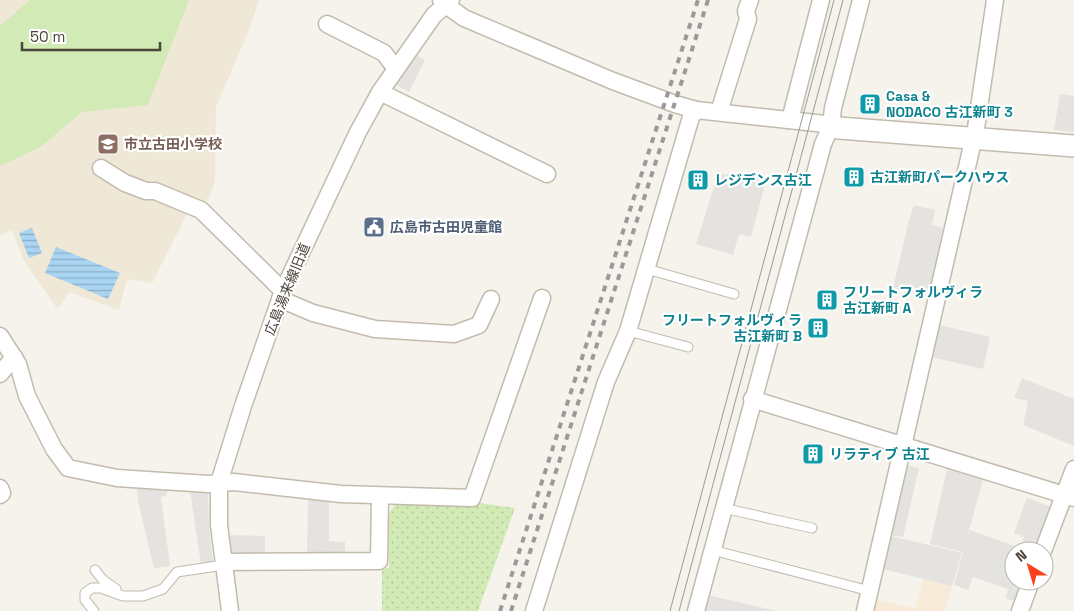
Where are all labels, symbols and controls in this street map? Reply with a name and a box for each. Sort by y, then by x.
scale bar [22,20,160,52]
text: 50 m [30,27,65,46]
place label: Casa & NODACO 古江新町 3 [886,87,1013,121]
building icon: Casa & NODACO 古江新町 3 [858,92,882,116]
school or university icon: 市立古田小学校 [96,132,120,156]
place label: 市立古田小学校 [124,135,222,153]
building icon: 古江新町パークハウス [842,165,866,189]
building icon: レジデンス古江 [686,168,710,192]
place label: 古江新町パークハウス [870,168,1009,186]
place label: レジデンス古江 [714,171,812,189]
public building icon: 広島市古田児童館 [362,215,386,239]
place label: 広島市古田児童館 [390,218,502,236]
street label: 広島湯来線旧道 [260,240,314,338]
place label: フリートフォルヴィラ 古江新町 A [843,283,983,317]
building icon: フリートフォルヴィラ 古江新町 A [815,288,839,312]
place label: フリートフォルヴィラ 古江新町 B [662,311,802,345]
building icon: フリートフォルヴィラ 古江新町 B [806,316,830,340]
building icon: リラティブ 古江 [801,442,825,466]
place label: リラティブ 古江 [829,445,930,463]
north arrow [1004,541,1054,591]
text: N [1012,546,1030,566]

